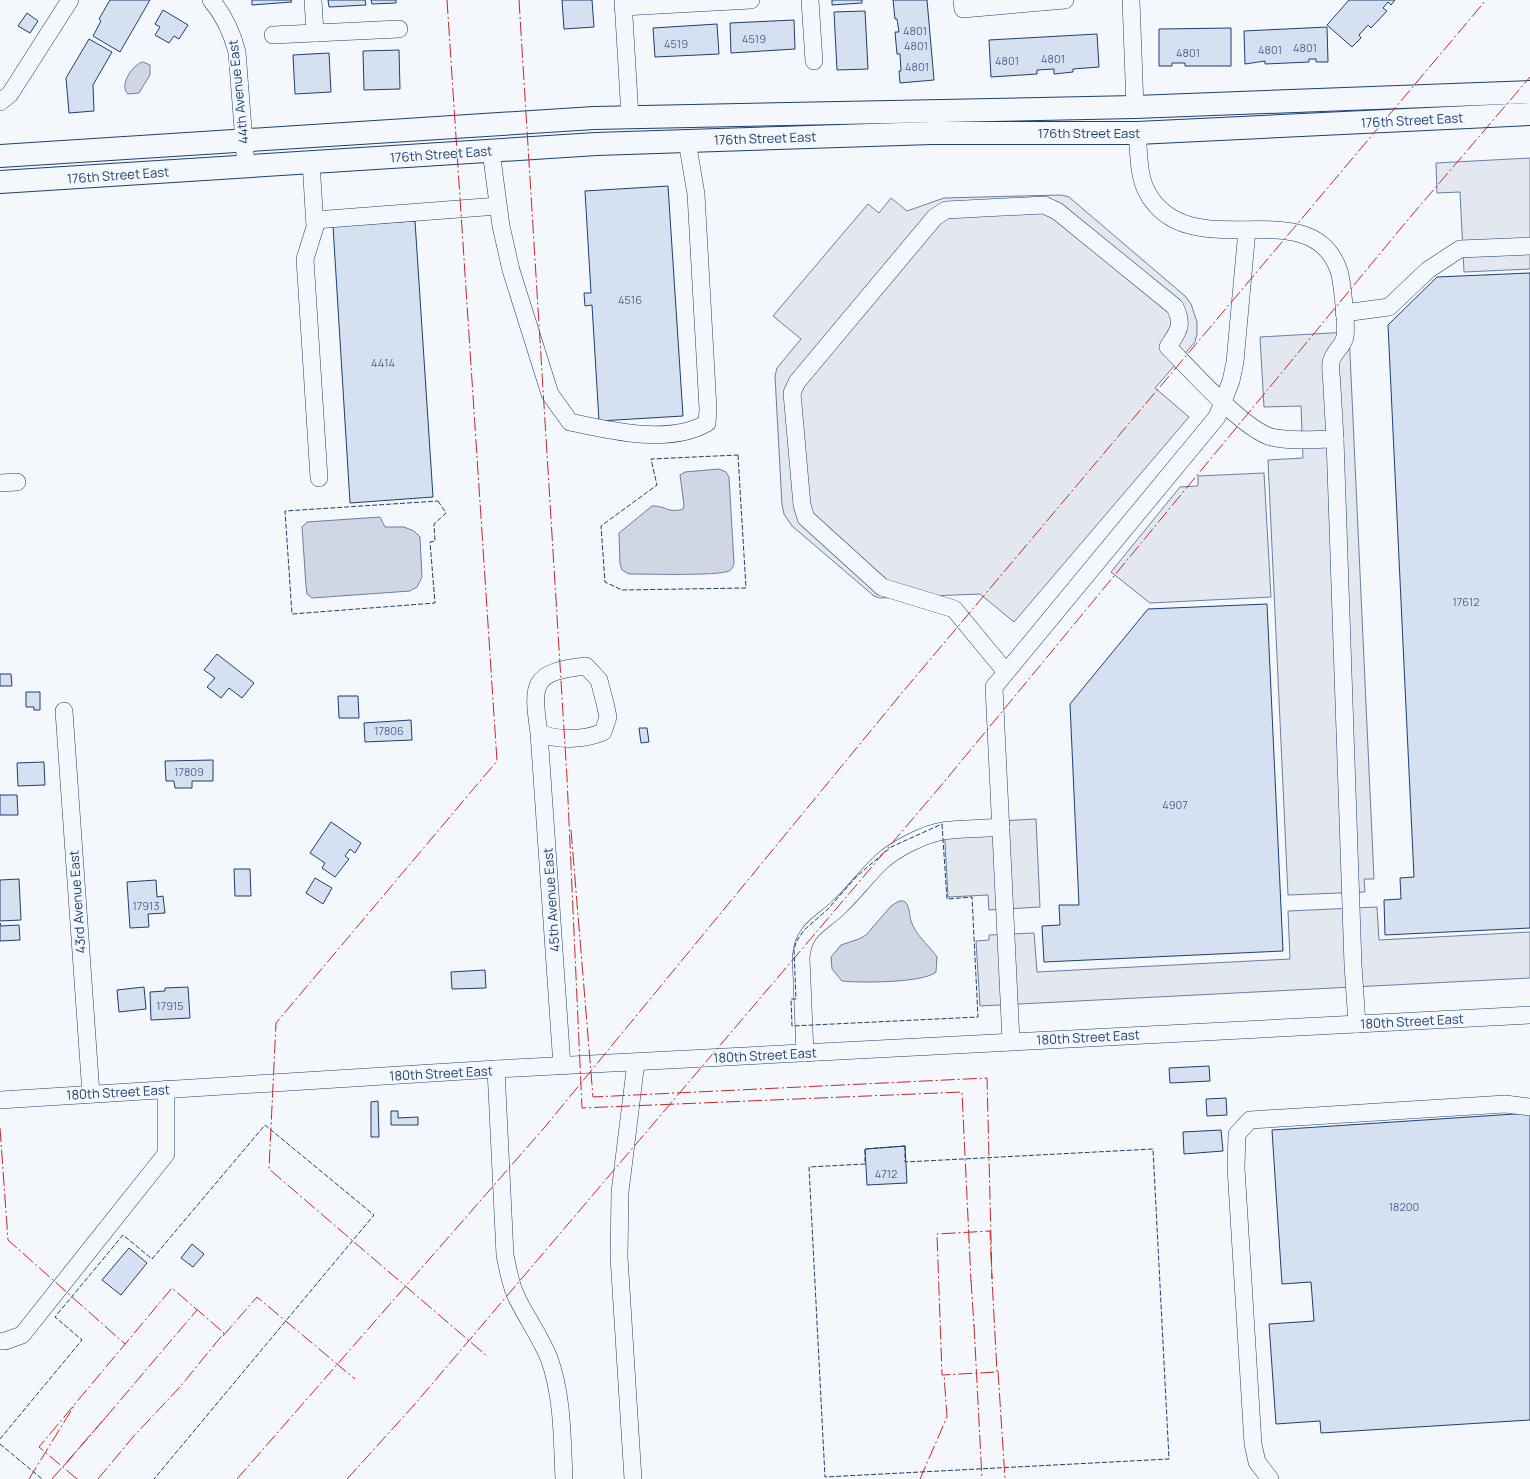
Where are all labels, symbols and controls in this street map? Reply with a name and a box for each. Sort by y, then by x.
house number: 4801 [903,23,927,38]
house number: 4519 [742,31,766,46]
house number: 4519 [664,36,688,51]
house number: 4801 [904,38,928,53]
street label: 44th Avenue East [224,39,252,145]
house number: 4801 [1293,40,1317,55]
house number: 4801 [1258,42,1282,57]
house number: 4801 [1176,45,1200,60]
house number: 4801 [1041,51,1065,66]
house number: 4801 [995,53,1019,68]
house number: 4801 [905,59,929,74]
street label: 176th Street East [1360,108,1464,132]
street label: 176th Street East [1038,124,1140,142]
street label: 176th Street East [713,127,817,149]
street label: 176th Street East [389,141,493,167]
street label: 176th Street East [66,162,170,188]
house number: 4516 [618,292,642,307]
house number: 4414 [371,355,395,370]
house number: 17612 [1452,594,1480,609]
house number: 17806 [374,723,404,738]
house number: 17809 [174,764,204,779]
house number: 4907 [1162,797,1188,812]
street label: 45th Avenue East [538,847,564,953]
street label: 43rd Avenue East [64,850,90,954]
house number: 17913 [132,898,160,913]
house number: 17915 [156,998,184,1013]
street label: 180th Street East [1360,1009,1464,1033]
street label: 180th Street East [1036,1025,1140,1049]
street label: 180th Street East [713,1043,817,1067]
street label: 180th Street East [389,1061,493,1085]
street label: 180th Street East [66,1080,170,1104]
house number: 4712 [875,1166,897,1181]
house number: 18200 [1389,1199,1419,1214]

